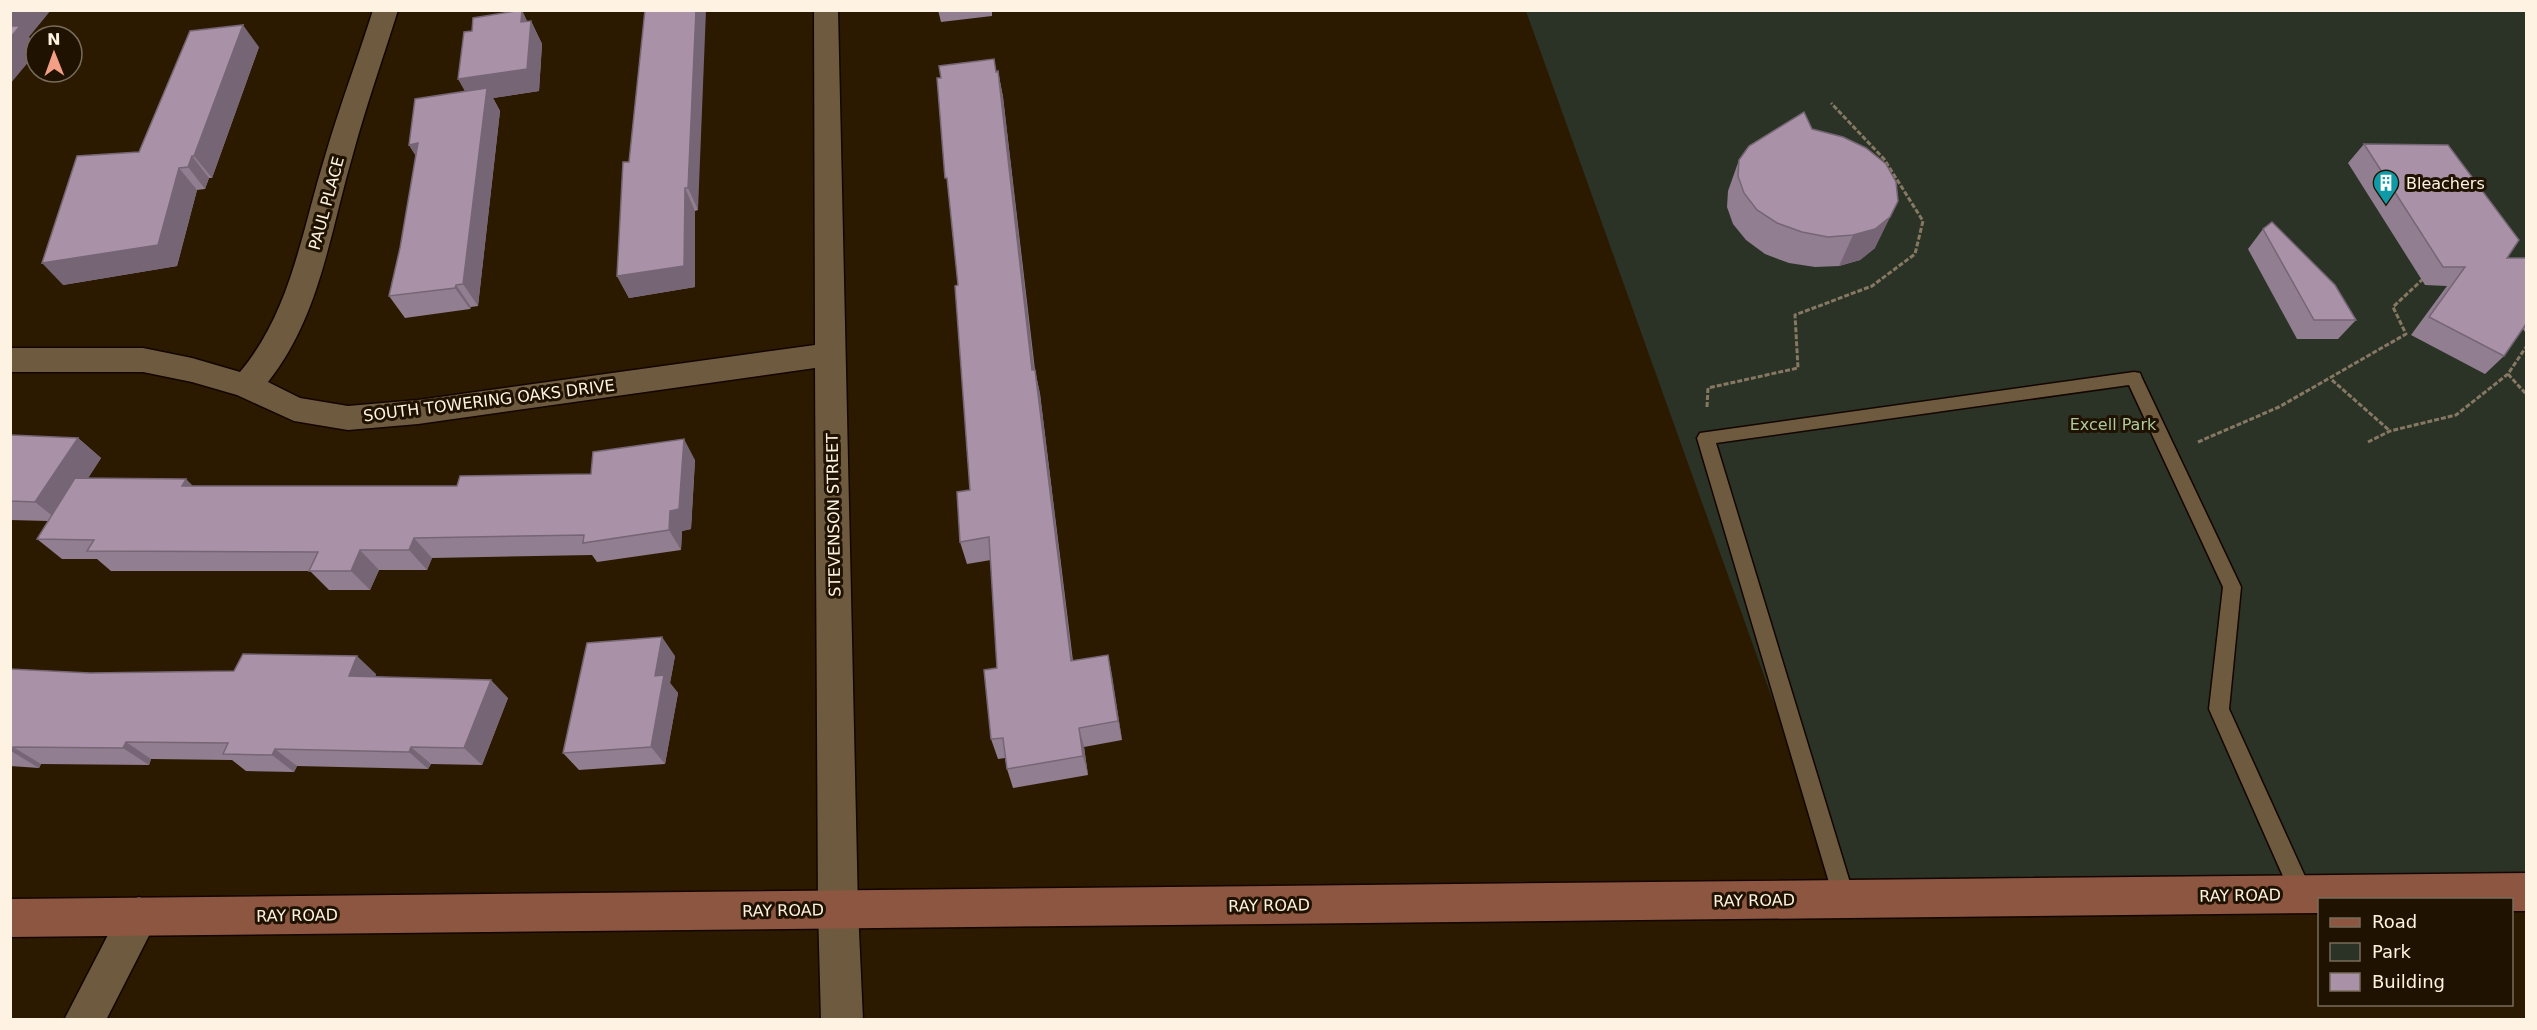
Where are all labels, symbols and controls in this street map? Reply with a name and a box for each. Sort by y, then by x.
north arrow [24,24,84,84]
text: N [47,30,61,49]
street label: PAUL PLACE [305,154,348,252]
building icon: Bleachers [2371,168,2401,206]
place label: Bleachers [2406,174,2485,193]
street label: SOUTH TOWERING OAKS DRIVE [362,376,616,425]
park label: Excell Park [2070,415,2157,434]
street label: STEVENSON STREET [823,433,844,597]
street label: RAY ROAD [2199,885,2281,906]
street label: RAY ROAD [1713,890,1795,911]
street label: RAY ROAD [1228,895,1310,916]
legend [2318,898,2513,1006]
street label: RAY ROAD [742,900,824,921]
street label: RAY ROAD [256,905,338,926]
text: Road [2372,911,2417,932]
text: Park [2372,941,2411,962]
text: Building [2372,971,2445,992]

